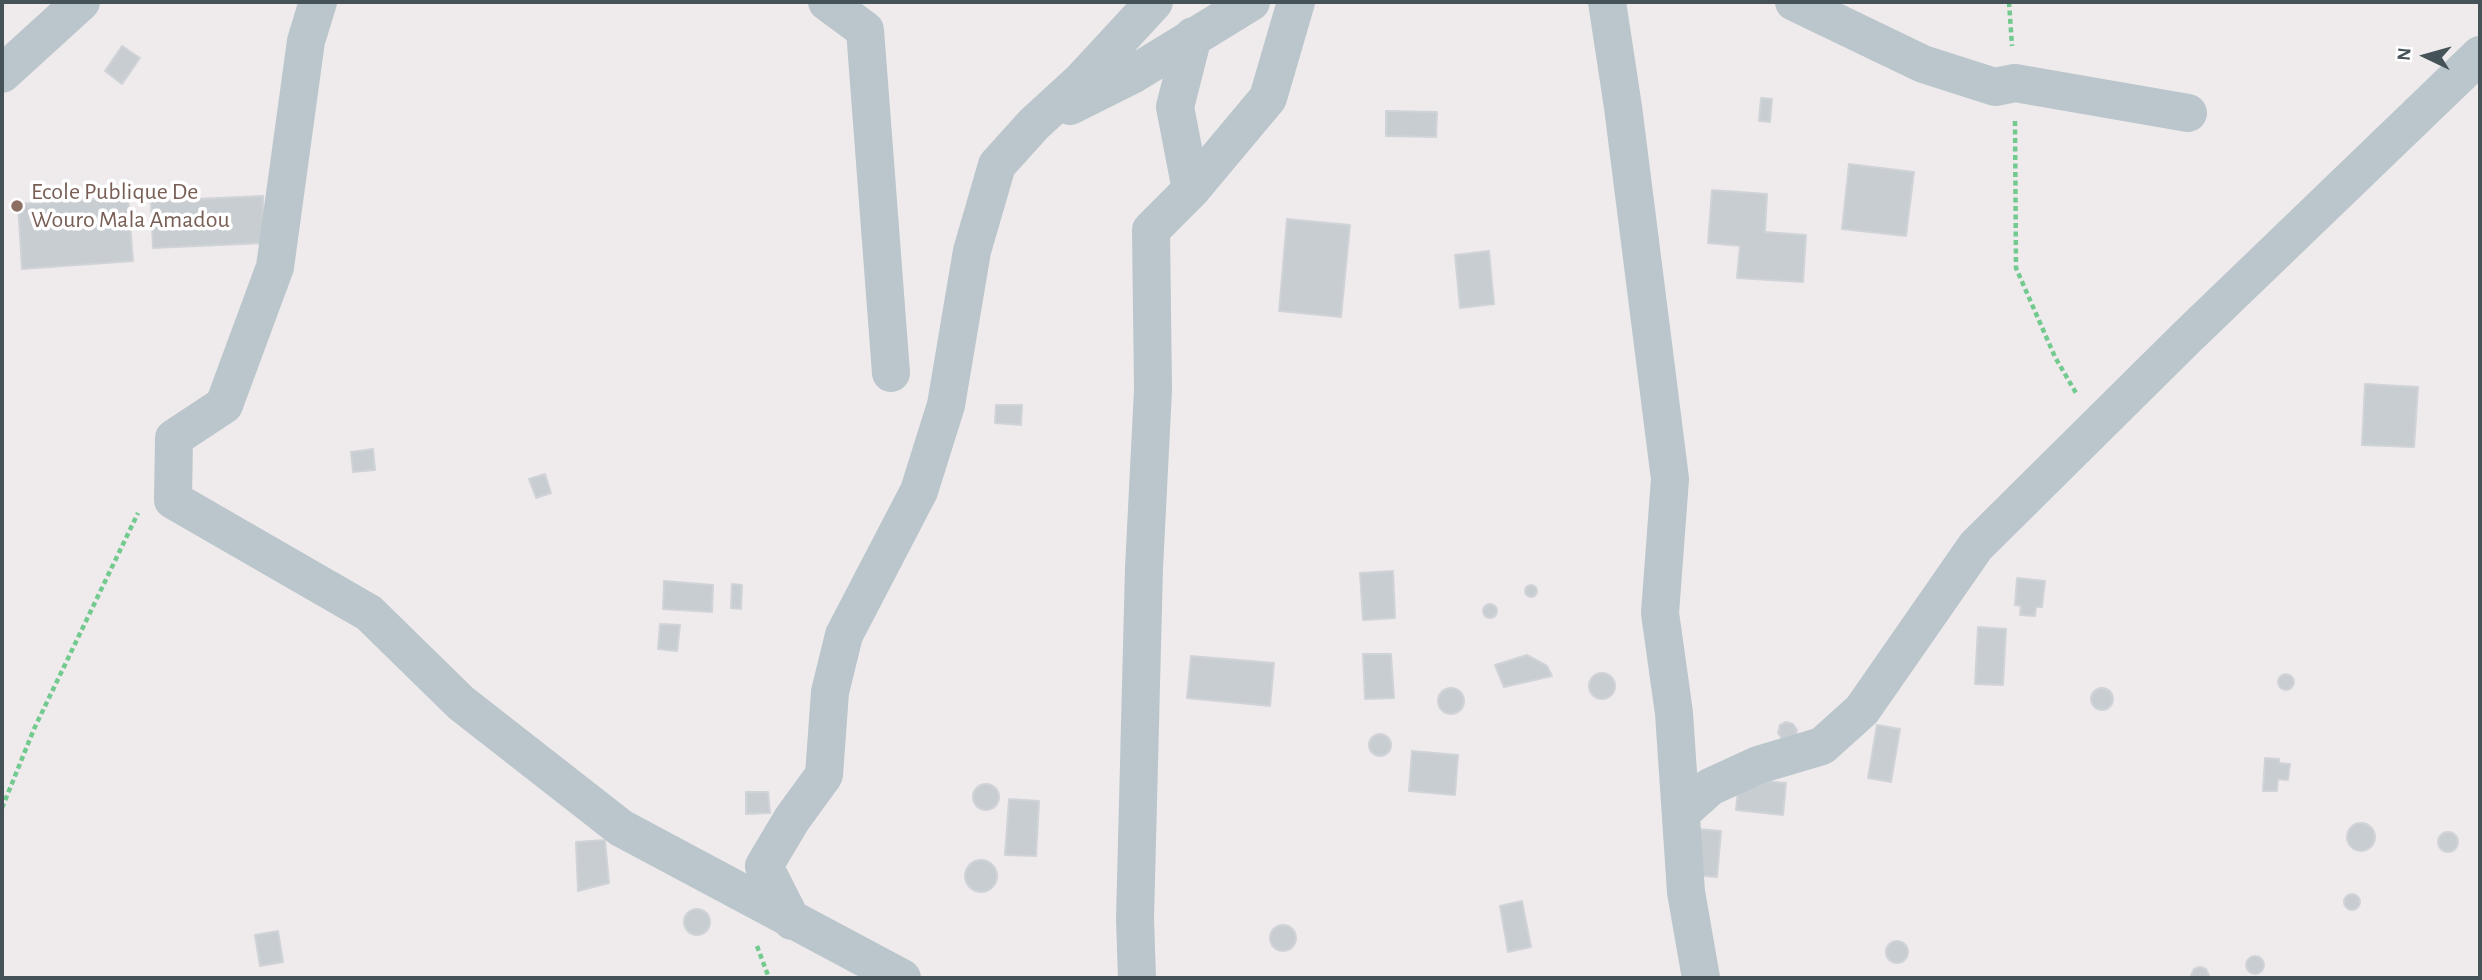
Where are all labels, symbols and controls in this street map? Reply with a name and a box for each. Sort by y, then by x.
north arrow [2391,21,2461,91]
text: N [2395,47,2415,62]
place label: Ecole Publique De Wouro Mala Amadou [31,178,230,234]
marker: Ecole Publique De Wouro Mala Amadou [9,198,25,214]

